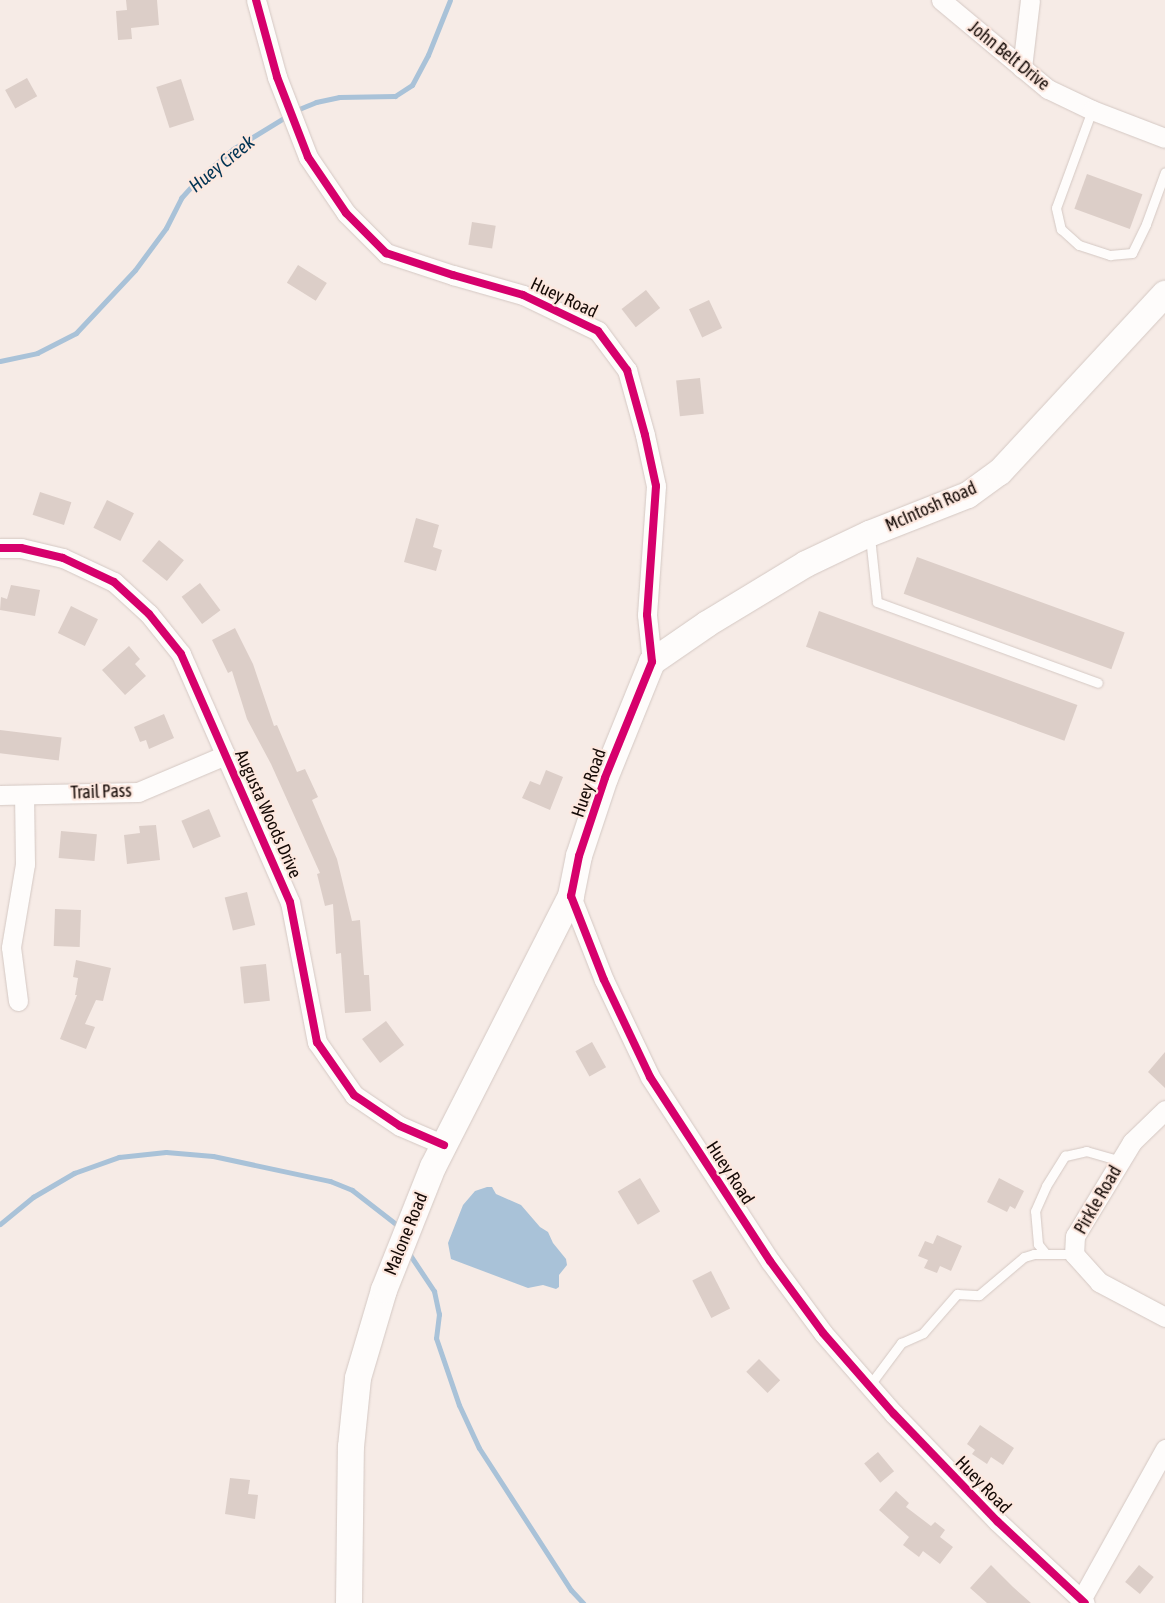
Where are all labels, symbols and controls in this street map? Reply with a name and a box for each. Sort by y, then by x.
street label: John Belt Drive [964,17,1054,95]
water label: Huey Creek [185,131,259,197]
street label: Huey Road [527,273,601,323]
street label: McIntosh Road [882,477,980,537]
street label: Huey Road [567,746,611,820]
street label: Augusta Woods Drive [230,747,306,881]
street label: Trail Pass [70,780,132,804]
street label: Huey Road [702,1137,758,1209]
street label: Pirkle Road [1070,1162,1126,1238]
street label: Malone Road [380,1190,432,1278]
street label: Huey Road [950,1452,1016,1518]

